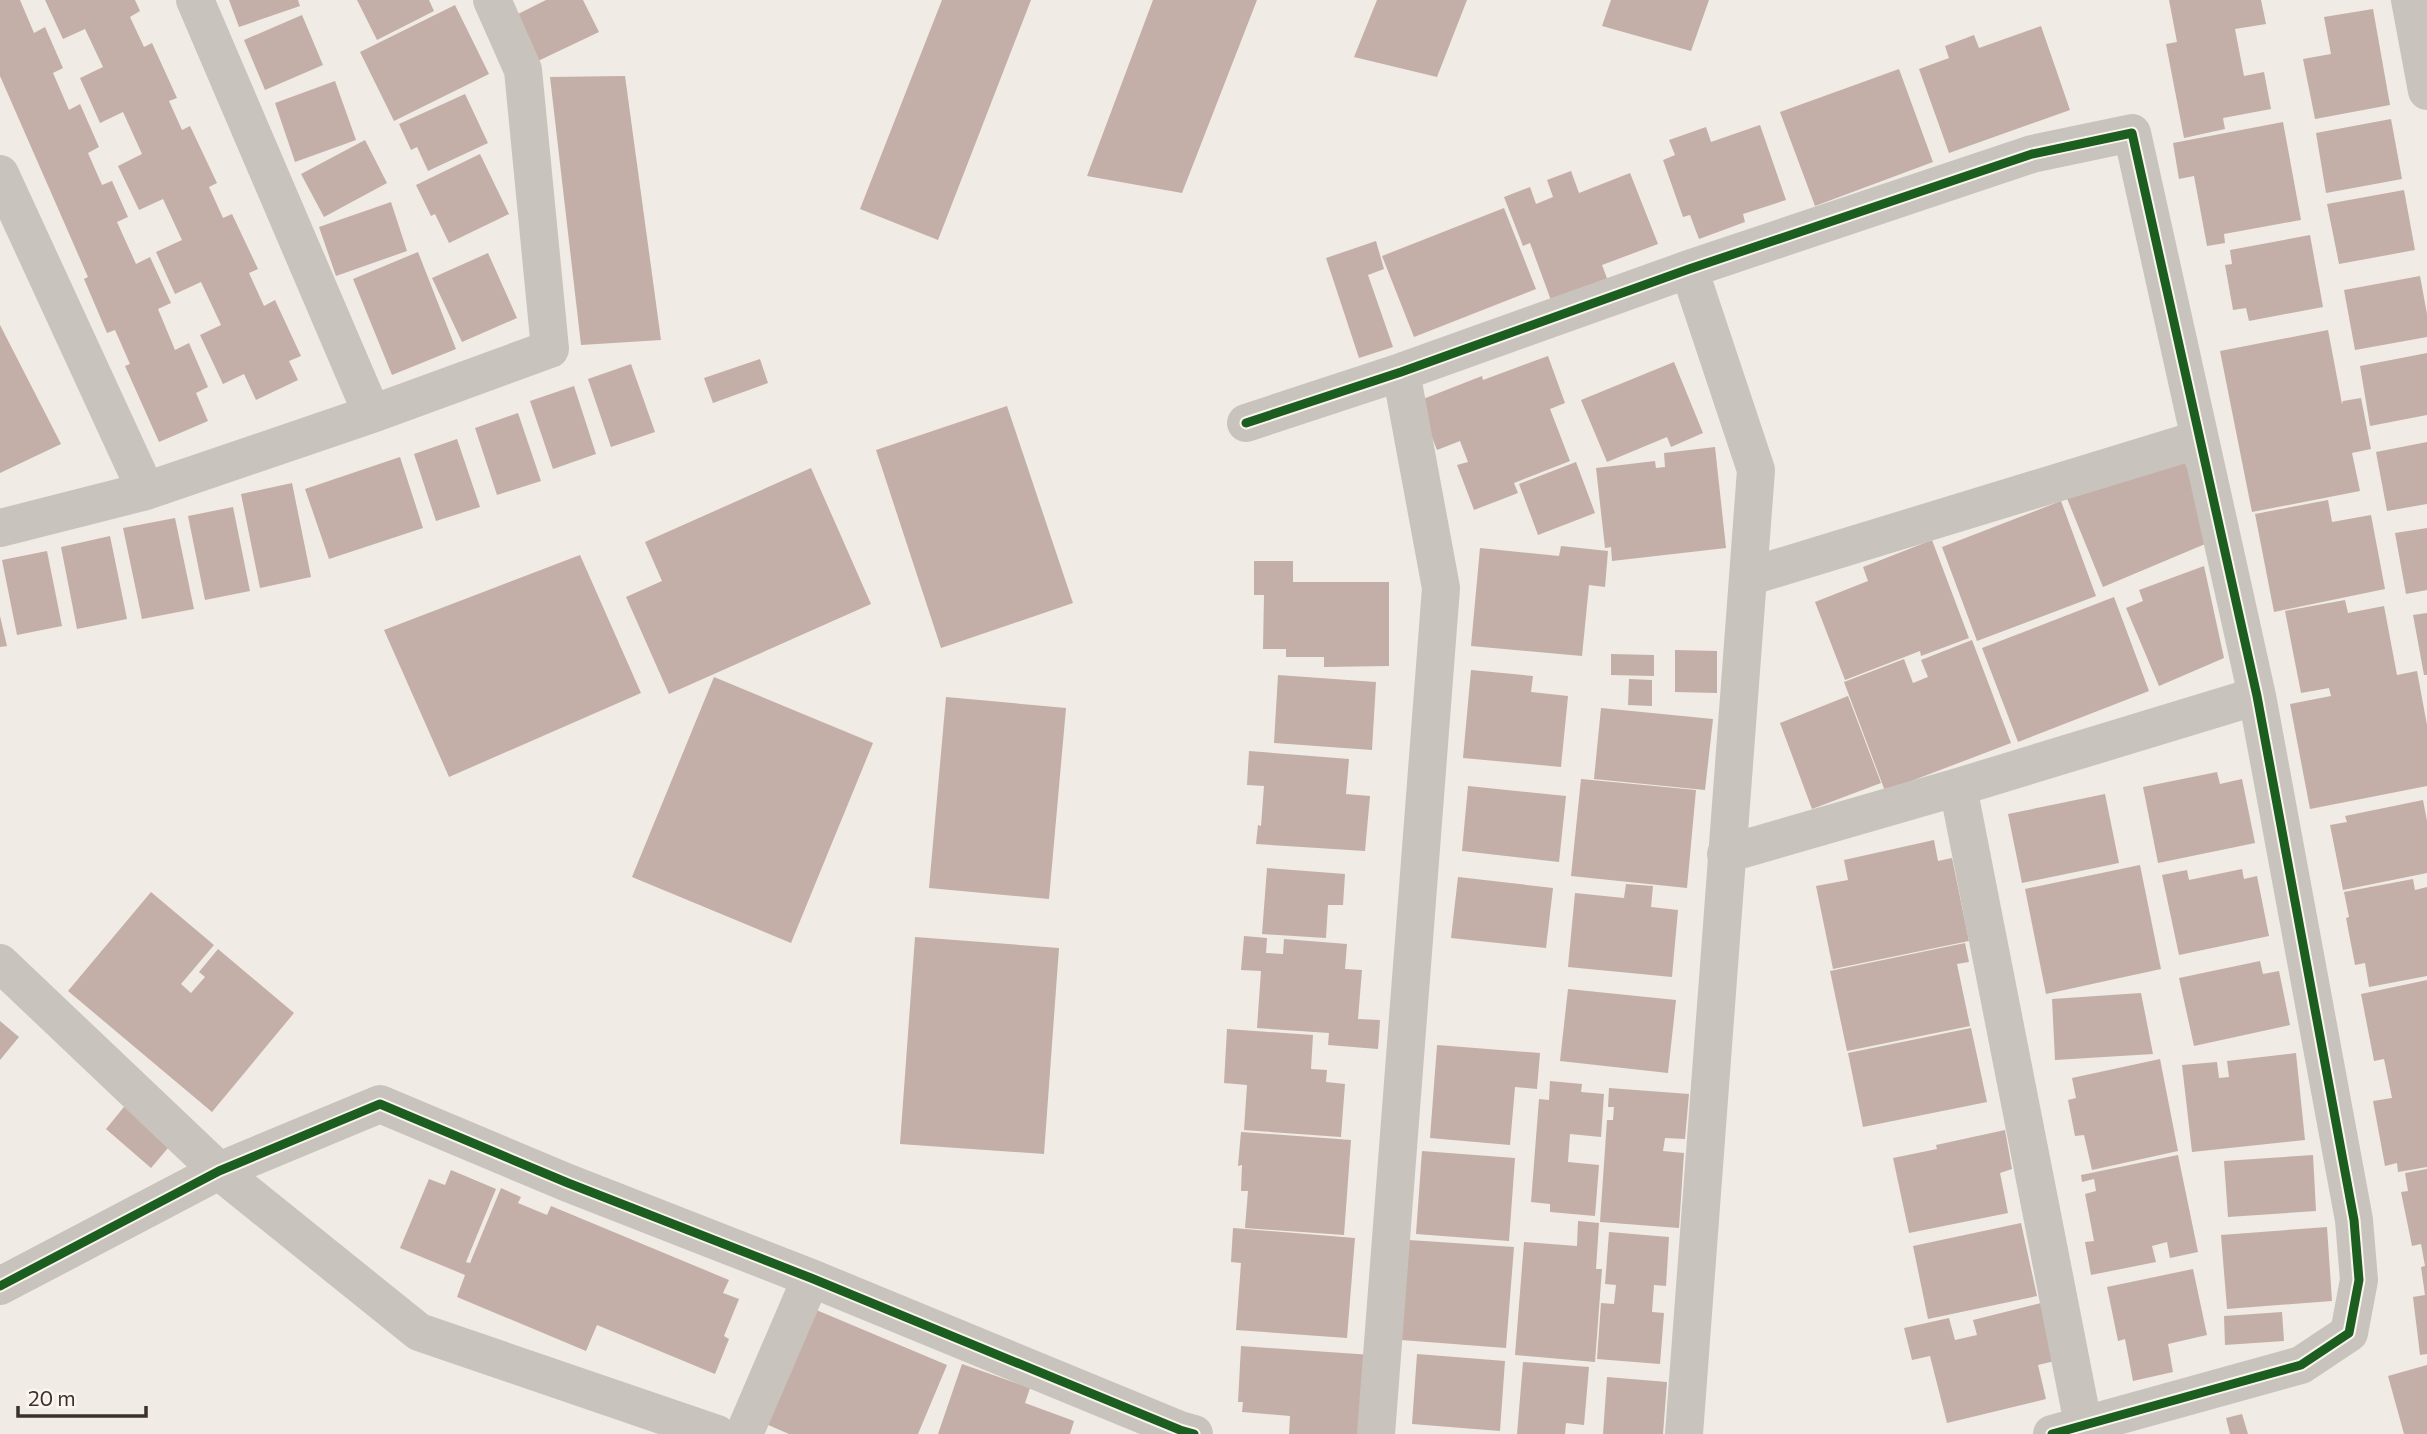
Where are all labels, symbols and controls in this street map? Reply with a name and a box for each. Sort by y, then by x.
scale bar [18,1374,145,1418]
text: 20 m [28,1385,76,1410]

